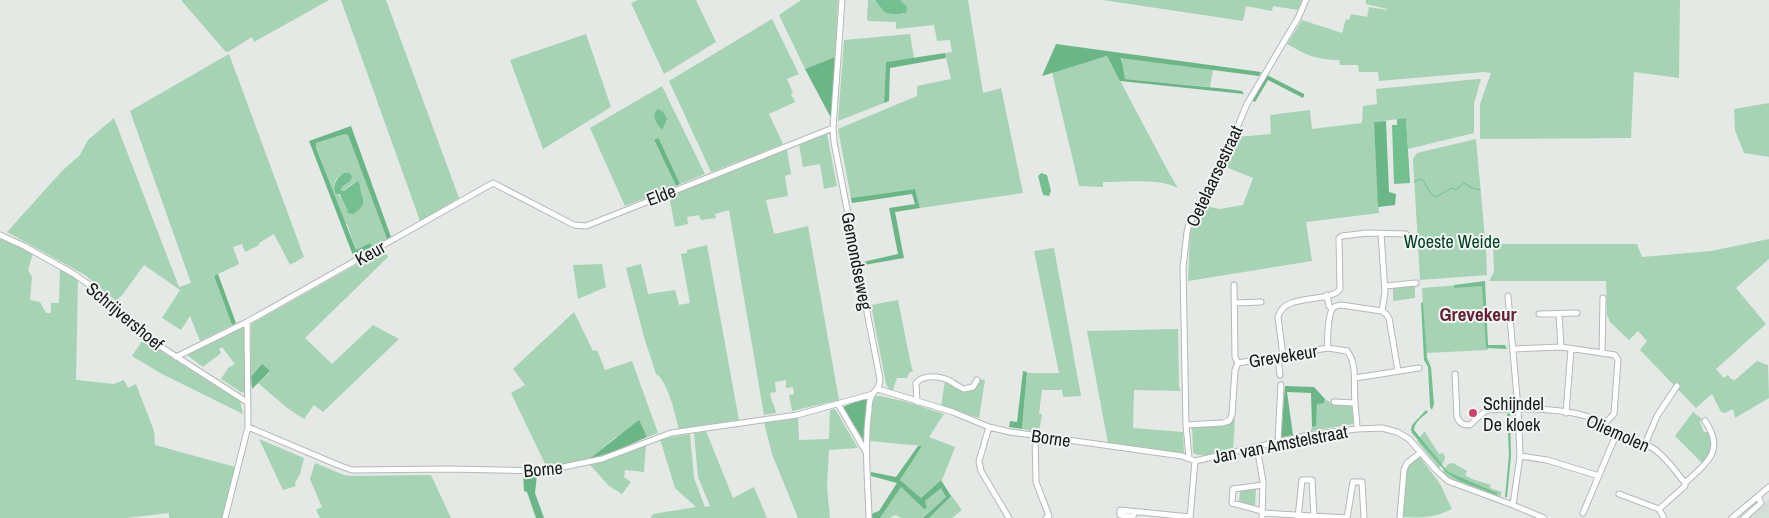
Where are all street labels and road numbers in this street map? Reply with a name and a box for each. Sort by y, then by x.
street label: Oetelaarsestraat [1180,121,1248,231]
street label: Elde [643,178,679,212]
street label: Gemondseweg [835,210,879,313]
street label: Keur [350,234,390,271]
street label: Schrijvershoef [81,276,170,356]
street label: Grevekeur [1247,338,1319,374]
street label: Oliemolen [1582,408,1654,458]
street label: Jan van Amstelstraat [1210,419,1350,469]
street label: Borne [1030,423,1072,453]
street label: Borne [522,455,564,483]

